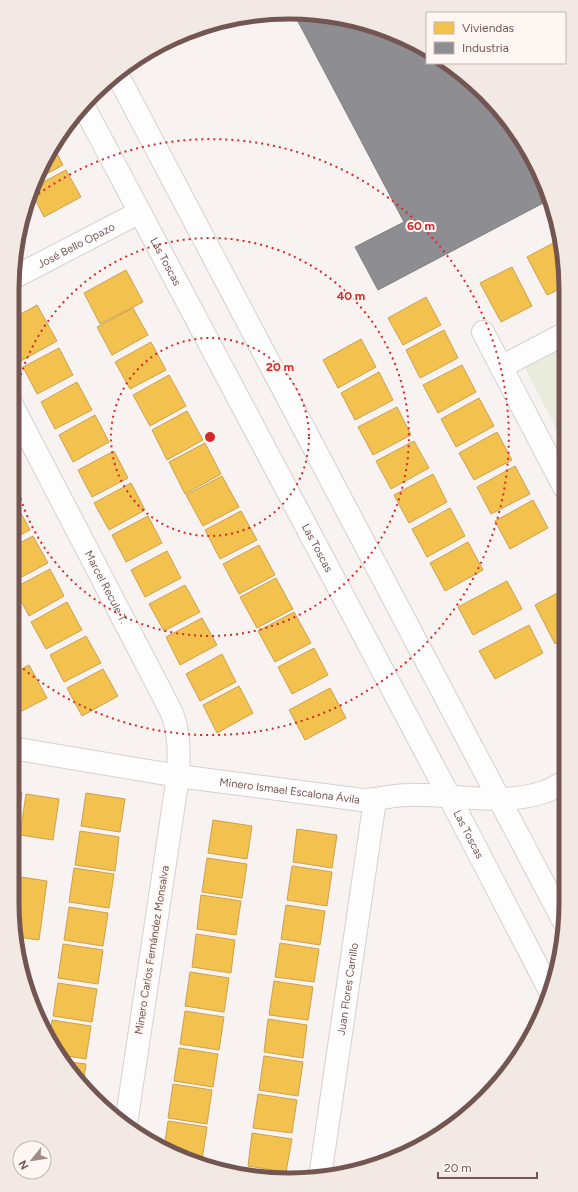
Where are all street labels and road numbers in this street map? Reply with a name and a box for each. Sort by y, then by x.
street label: José Bello Opazo [35,220,117,271]
street label: Las Toscas [148,235,184,288]
street label: Las Toscas [299,521,336,574]
street label: Marcel Recule T. [82,548,131,626]
street label: Minero Ismael Escalona Ávila [219,775,361,806]
street label: Las Toscas [451,808,487,861]
street label: Minero Carlos Fernández Monsalva [132,865,172,1035]
street label: Juan Flores Carrillo [334,942,361,1036]

